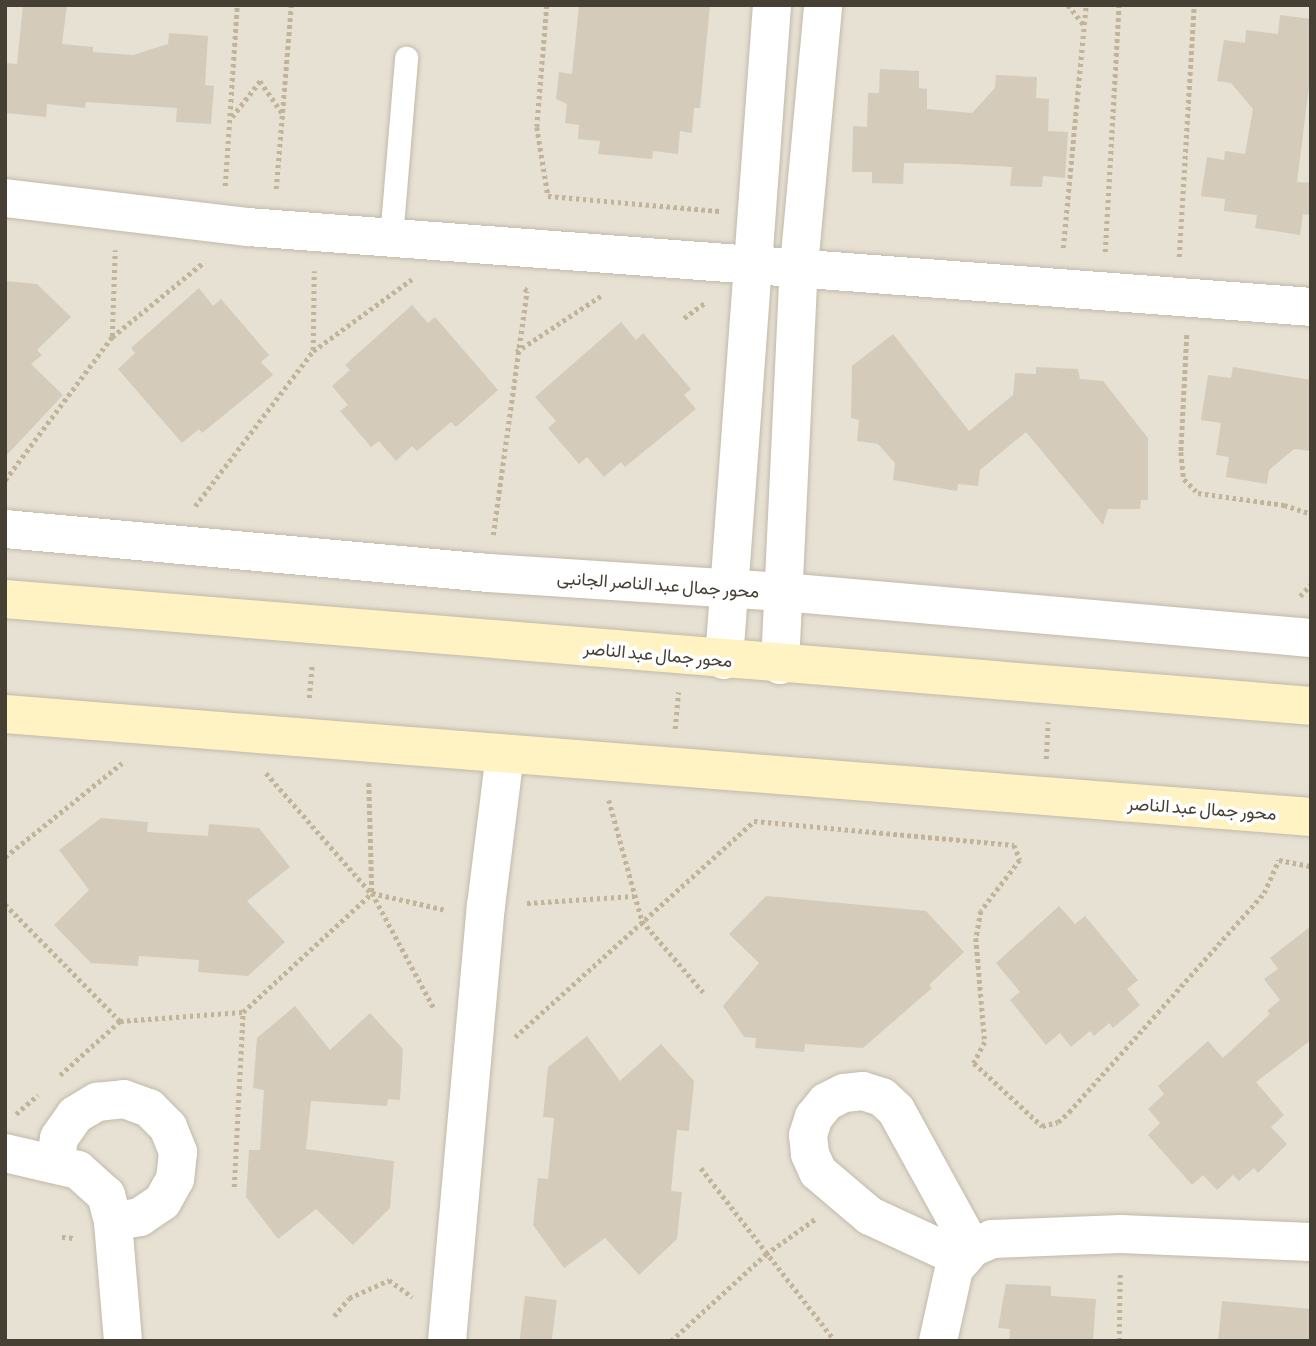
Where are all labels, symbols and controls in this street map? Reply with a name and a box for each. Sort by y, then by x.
street label: محور جمال عبد الناصر الجانبى [556,567,760,603]
street label: محور جمال عبد الناصر [583,638,733,672]
street label: محور جمال عبد الناصر [1127,793,1277,825]

